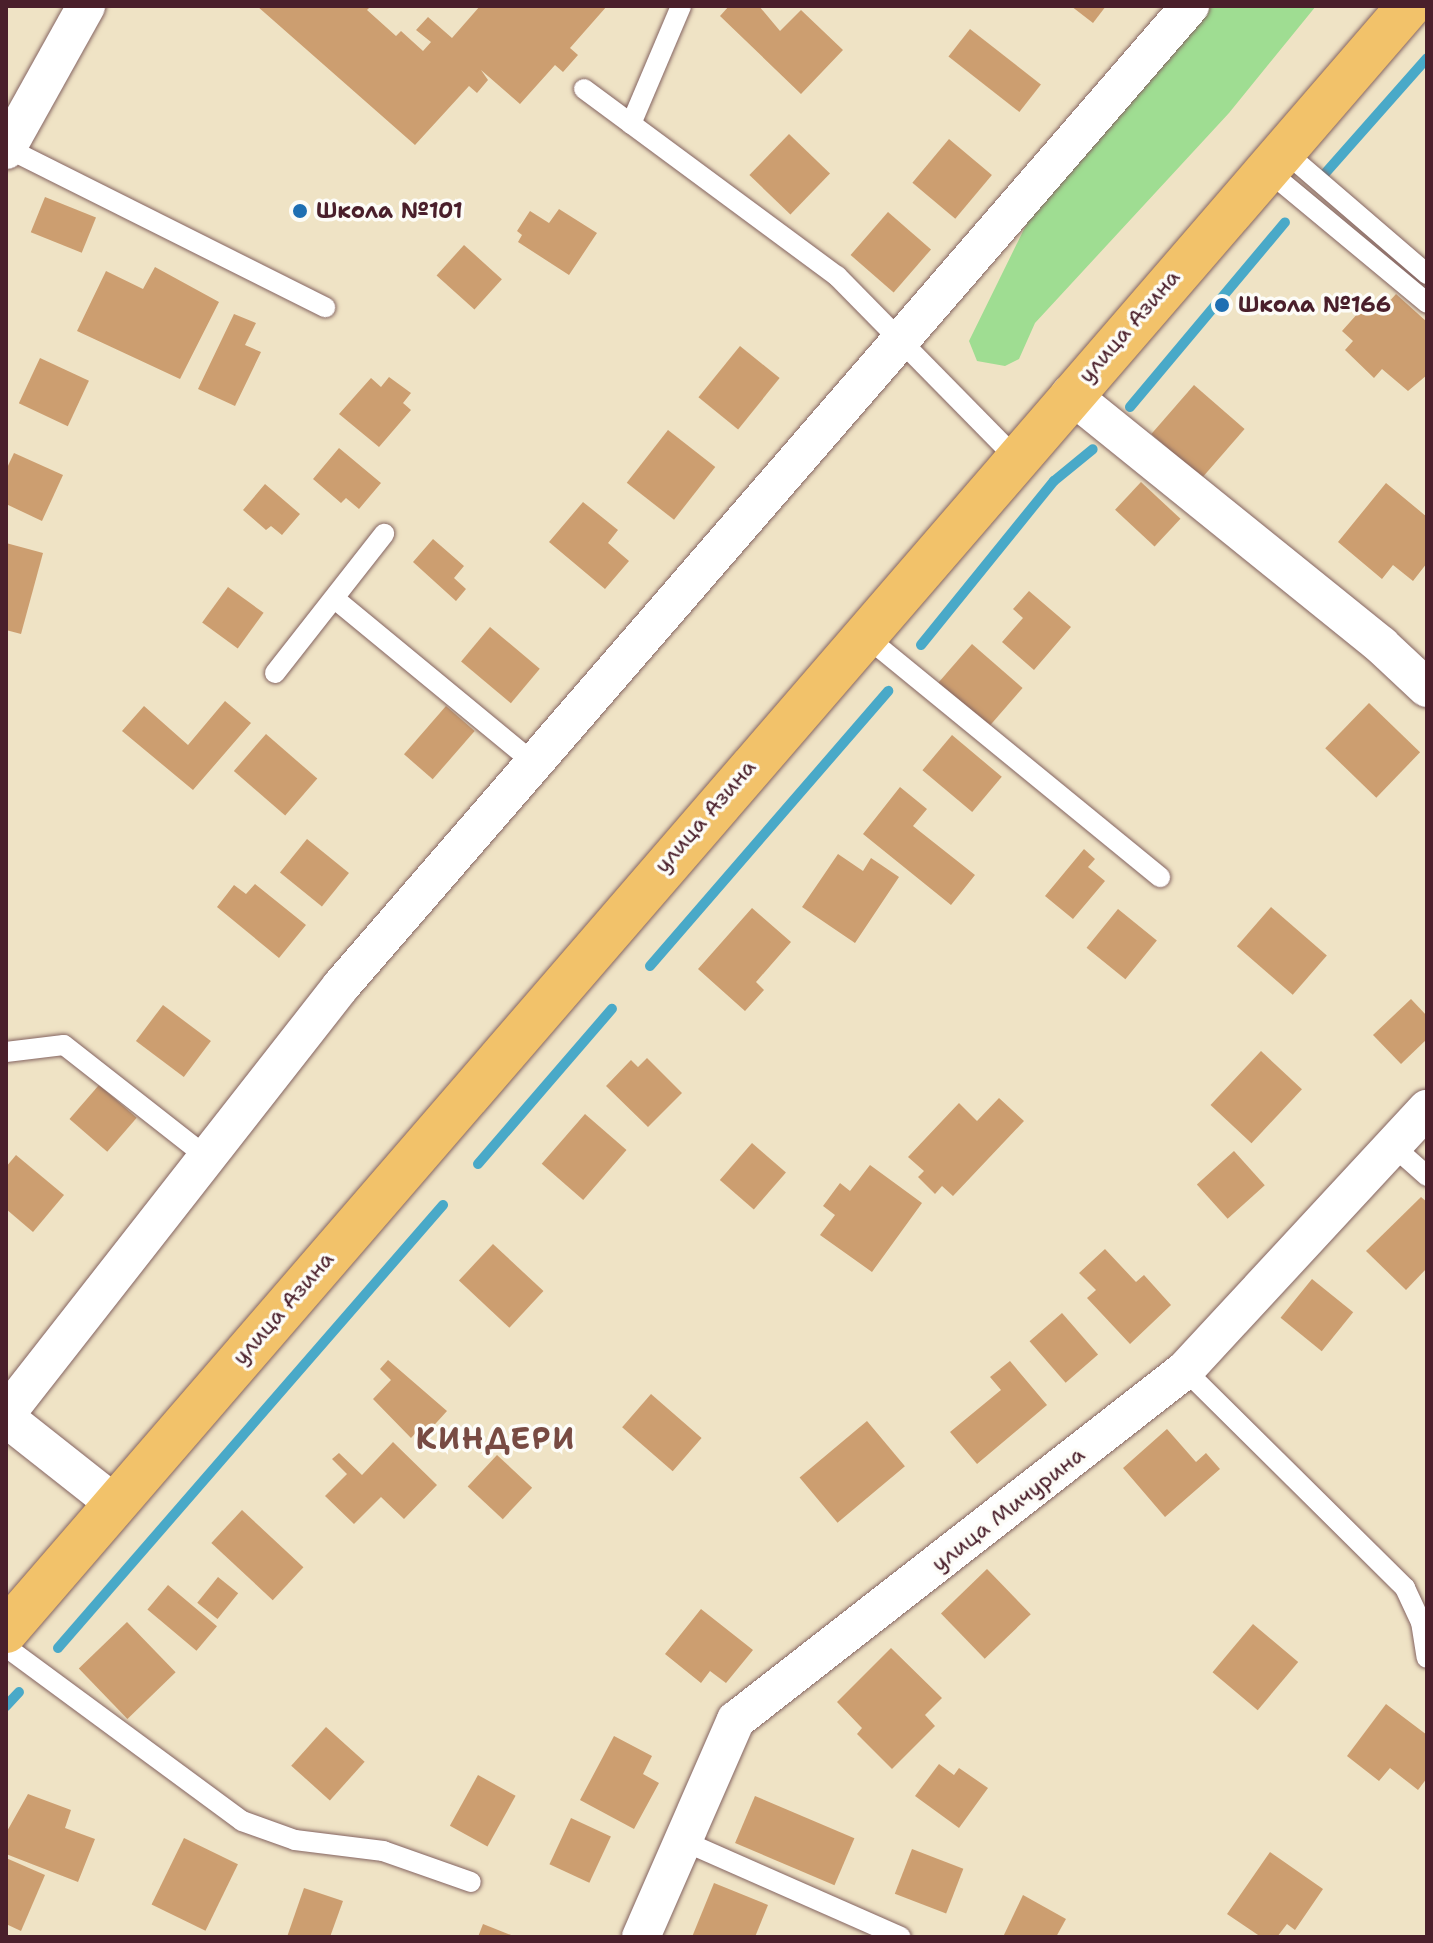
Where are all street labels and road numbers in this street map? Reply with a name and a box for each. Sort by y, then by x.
street label: улица Азина [1073,264,1185,388]
street label: улица Азина [649,754,761,878]
street label: улица Азина [227,1246,339,1370]
street label: улица Мичурина [926,1441,1090,1577]

